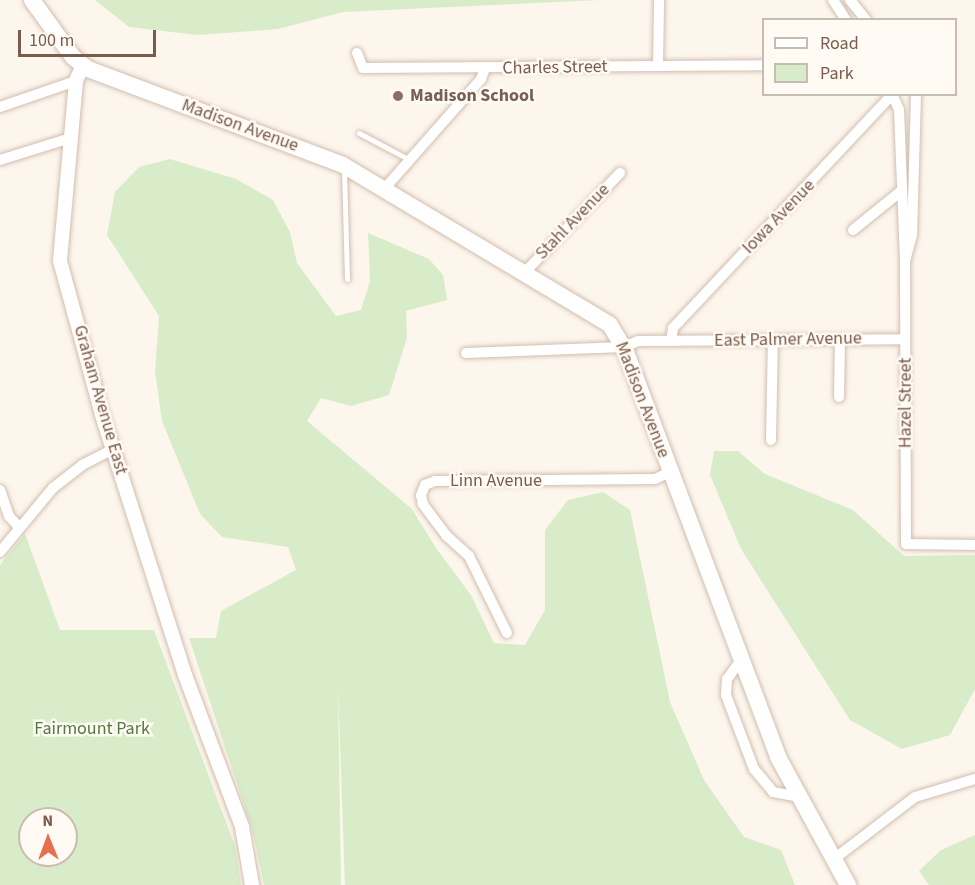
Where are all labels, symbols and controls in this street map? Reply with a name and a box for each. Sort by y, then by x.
scale bar [21,18,159,56]
legend [762,18,957,96]
text: 100 m [29,28,74,53]
text: Road [820,31,859,56]
street label: Charles Street [502,56,608,80]
text: Park [820,61,854,86]
place label: Madison School [410,85,534,107]
marker: Madison School [391,89,405,103]
street label: Madison Avenue [179,95,301,157]
street label: Iowa Avenue [738,175,820,259]
street label: Stahl Avenue [531,179,615,265]
street label: Graham Avenue East [68,323,132,477]
street label: East Palmer Avenue [714,328,862,352]
street label: Madison Avenue [610,339,674,461]
street label: Hazel Street [895,358,917,448]
street label: Linn Avenue [450,470,542,492]
park label: Fairmount Park [34,718,150,740]
north arrow [18,807,78,867]
text: N [42,810,53,832]

